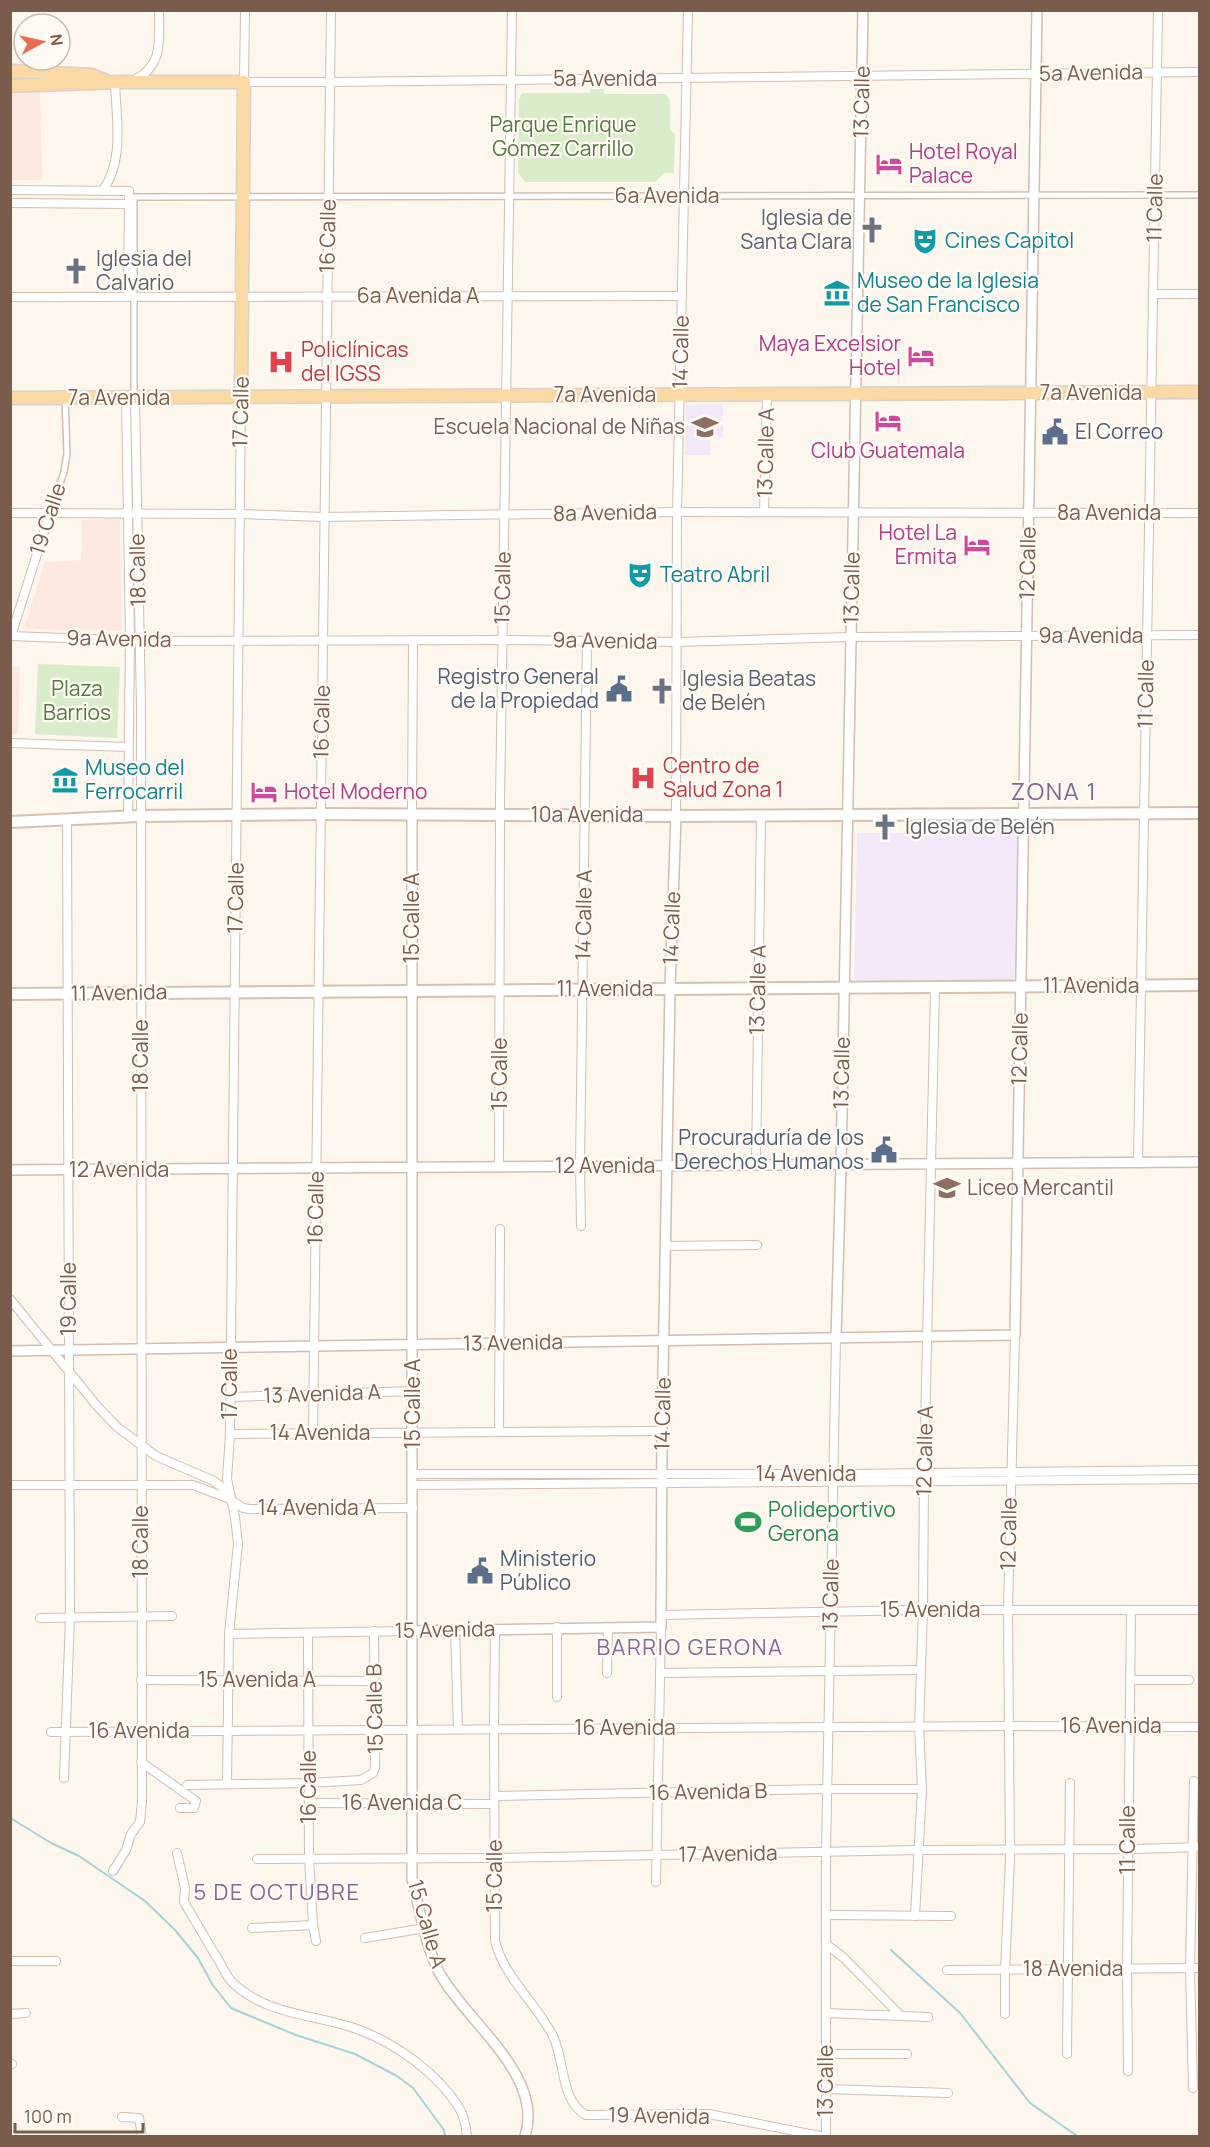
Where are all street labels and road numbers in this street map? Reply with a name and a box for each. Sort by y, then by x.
street label: 5a Avenida [1039,57,1143,87]
street label: 5a Avenida [553,64,657,92]
street label: 13 Calle [846,65,876,139]
street label: 11 Calle [1139,173,1169,243]
street label: 6a Avenida [614,181,720,209]
street label: 16 Calle [312,199,342,273]
street label: 6a Avenida A [357,281,479,309]
street label: 14 Calle [665,315,695,389]
street label: 17 Calle [225,376,255,448]
street label: 7a Avenida [1040,378,1142,406]
street label: 7a Avenida [554,380,656,408]
street label: 7a Avenida [68,383,170,411]
street label: 13 Calle A [750,408,780,498]
street label: 19 Calle [22,479,72,558]
street label: 8a Avenida [553,497,657,527]
street label: 8a Avenida [1057,498,1161,526]
street label: 12 Calle [1012,526,1042,600]
street label: 18 Calle [122,533,152,607]
street label: 15 Calle [487,551,517,625]
street label: 13 Calle [836,551,866,625]
street label: 9a Avenida [1038,621,1144,649]
street label: 9a Avenida [66,623,172,653]
street label: 9a Avenida [552,625,658,655]
street label: 11 Calle [1130,659,1160,729]
street label: 16 Calle [306,685,336,759]
street label: 10a Avenida [530,800,644,828]
street label: 17 Calle [220,862,250,934]
street label: 14 Calle A [568,869,598,961]
street label: 15 Calle A [397,873,425,963]
street label: 14 Calle [656,891,686,965]
street label: 13 Calle A [742,945,772,1035]
street label: 11 Avenida [1043,971,1139,999]
street label: 11 Avenida [557,974,653,1002]
street label: 11 Avenida [70,977,168,1007]
street label: 12 Calle [1004,1012,1034,1086]
street label: 18 Calle [126,1019,154,1093]
street label: 13 Calle [826,1036,856,1110]
street label: 15 Calle [485,1037,513,1111]
street label: 12 Avenida [555,1151,655,1179]
street label: 12 Avenida [69,1155,169,1183]
street label: 16 Calle [300,1171,330,1245]
street label: 19 Calle [54,1262,82,1336]
street label: 13 Avenida [463,1327,563,1357]
street label: 17 Calle [215,1348,243,1420]
street label: 15 Calle A [398,1359,426,1449]
street label: 13 Avenida A [263,1377,381,1409]
street label: 14 Calle [647,1377,677,1451]
street label: 12 Calle A [909,1405,939,1497]
street label: 14 Avenida [270,1418,370,1446]
street label: 14 Avenida [756,1459,856,1487]
street label: 14 Avenida A [258,1493,376,1521]
street label: 12 Calle [993,1497,1023,1571]
street label: 18 Calle [126,1505,154,1579]
street label: 13 Calle [815,1558,845,1632]
street label: 15 Avenida [880,1595,980,1623]
street label: 15 Avenida [394,1614,496,1644]
street label: 15 Calle B [359,1663,389,1754]
street label: 15 Avenida A [198,1665,316,1693]
street label: 16 Avenida [1060,1711,1162,1739]
street label: 16 Avenida [574,1713,676,1741]
street label: 16 Avenida [88,1716,190,1744]
street label: 16 Calle [294,1750,322,1824]
street label: 16 Avenida B [648,1776,768,1806]
street label: 16 Avenida C [342,1788,462,1816]
street label: 11 Calle [1113,1805,1141,1875]
street label: 17 Avenida [678,1838,778,1868]
street label: 15 Calle [480,1839,508,1913]
street label: 15 Calle A [402,1876,454,1971]
street label: 18 Avenida [1023,1954,1123,1982]
street label: 13 Calle [811,2045,839,2117]
street label: 19 Avenida [608,2100,710,2130]

